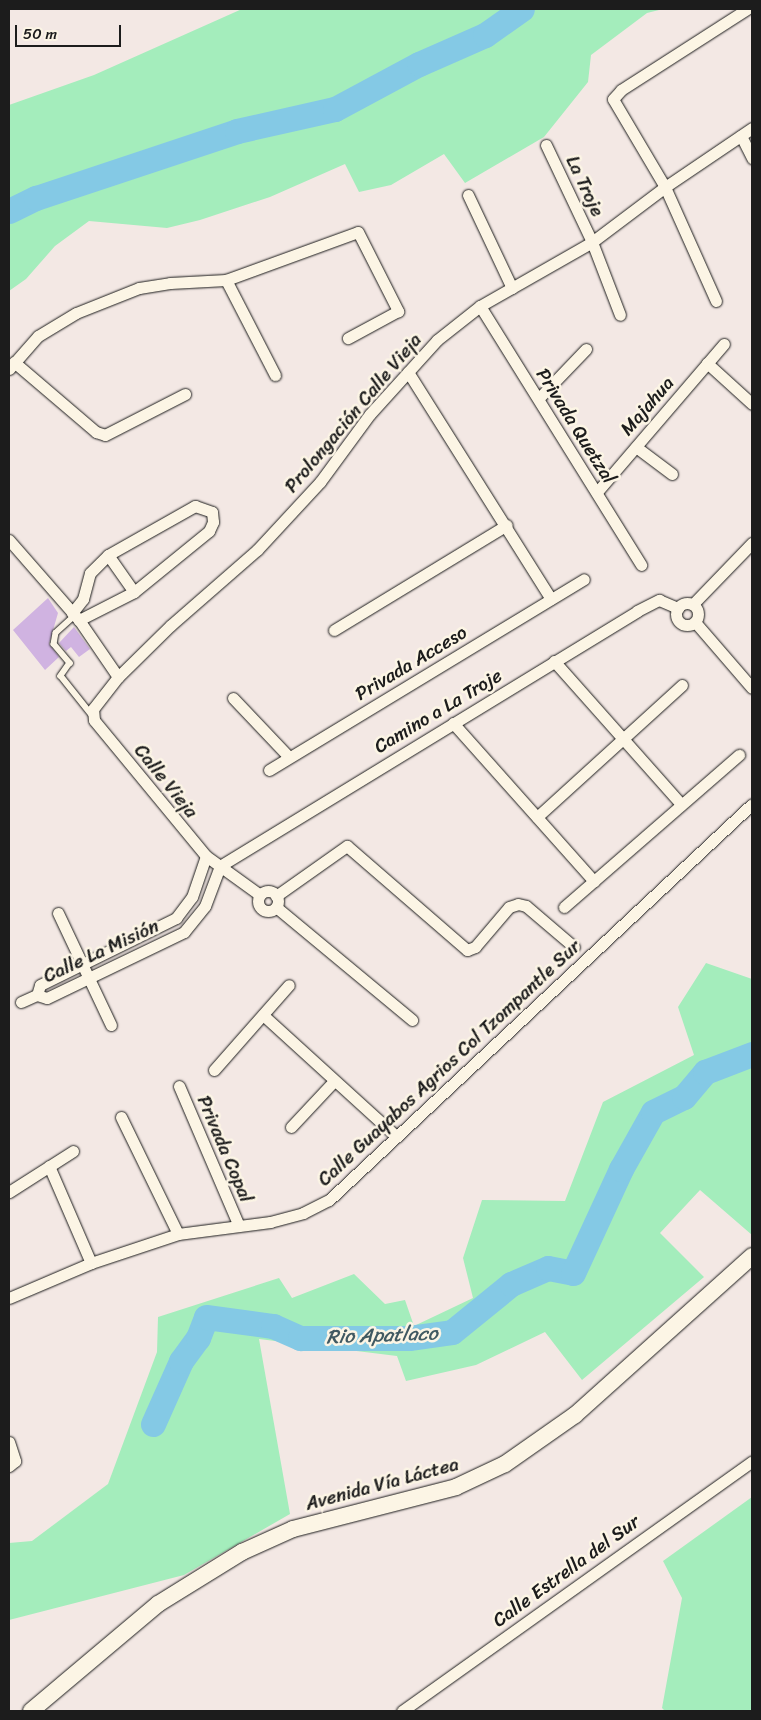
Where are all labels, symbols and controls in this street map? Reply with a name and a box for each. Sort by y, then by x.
scale bar [18,15,124,47]
text: 50 m [23,21,57,47]
street label: La Troje [561,152,609,220]
street label: Prolongación Calle Vieja [279,328,427,498]
street label: Privada Quetzal [531,364,621,488]
street label: Majahua [615,372,679,440]
street label: Privada Acceso [351,621,471,705]
street label: Camino a La Troje [370,664,506,758]
street label: Calle Vieja [129,739,203,823]
street label: Calle La Misión [40,914,162,988]
street label: Calle Guayabos Agrios Col Tzompantle Sur [313,936,585,1190]
street label: Privada Copal [192,1092,258,1206]
water label: Rio Apatlaco [326,1321,438,1349]
street label: Avenida Vía Láctea [303,1453,461,1515]
street label: Calle Estrella del Sur [488,1510,644,1632]

